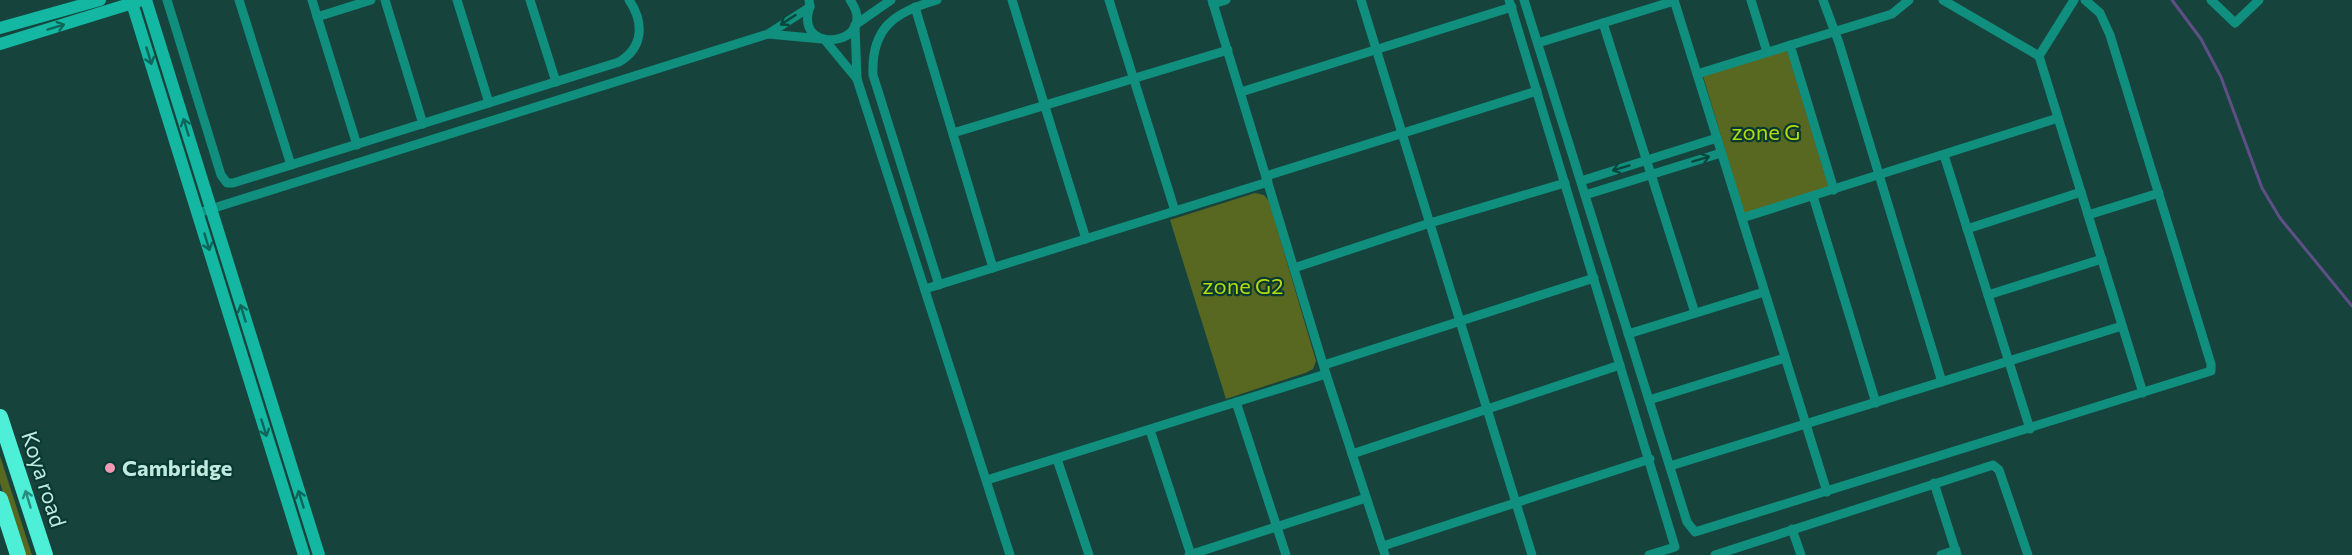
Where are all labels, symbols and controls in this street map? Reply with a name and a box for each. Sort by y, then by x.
one-way arrow [780,14,797,26]
one-way arrow [46,21,65,32]
one-way arrow [144,46,155,65]
one-way arrow [180,118,191,137]
park label: zone G [1732,118,1800,145]
one-way arrow [1691,153,1710,164]
one-way arrow [1612,164,1631,175]
one-way arrow [202,232,213,251]
park label: zone G2 [1203,272,1283,299]
one-way arrow [237,304,248,323]
one-way arrow [259,418,270,437]
street label: Koya road [16,427,73,530]
place label: Cambridge [122,454,232,481]
marker: Cambridge [103,461,117,475]
one-way arrow [22,490,33,509]
one-way arrow [295,490,306,509]

